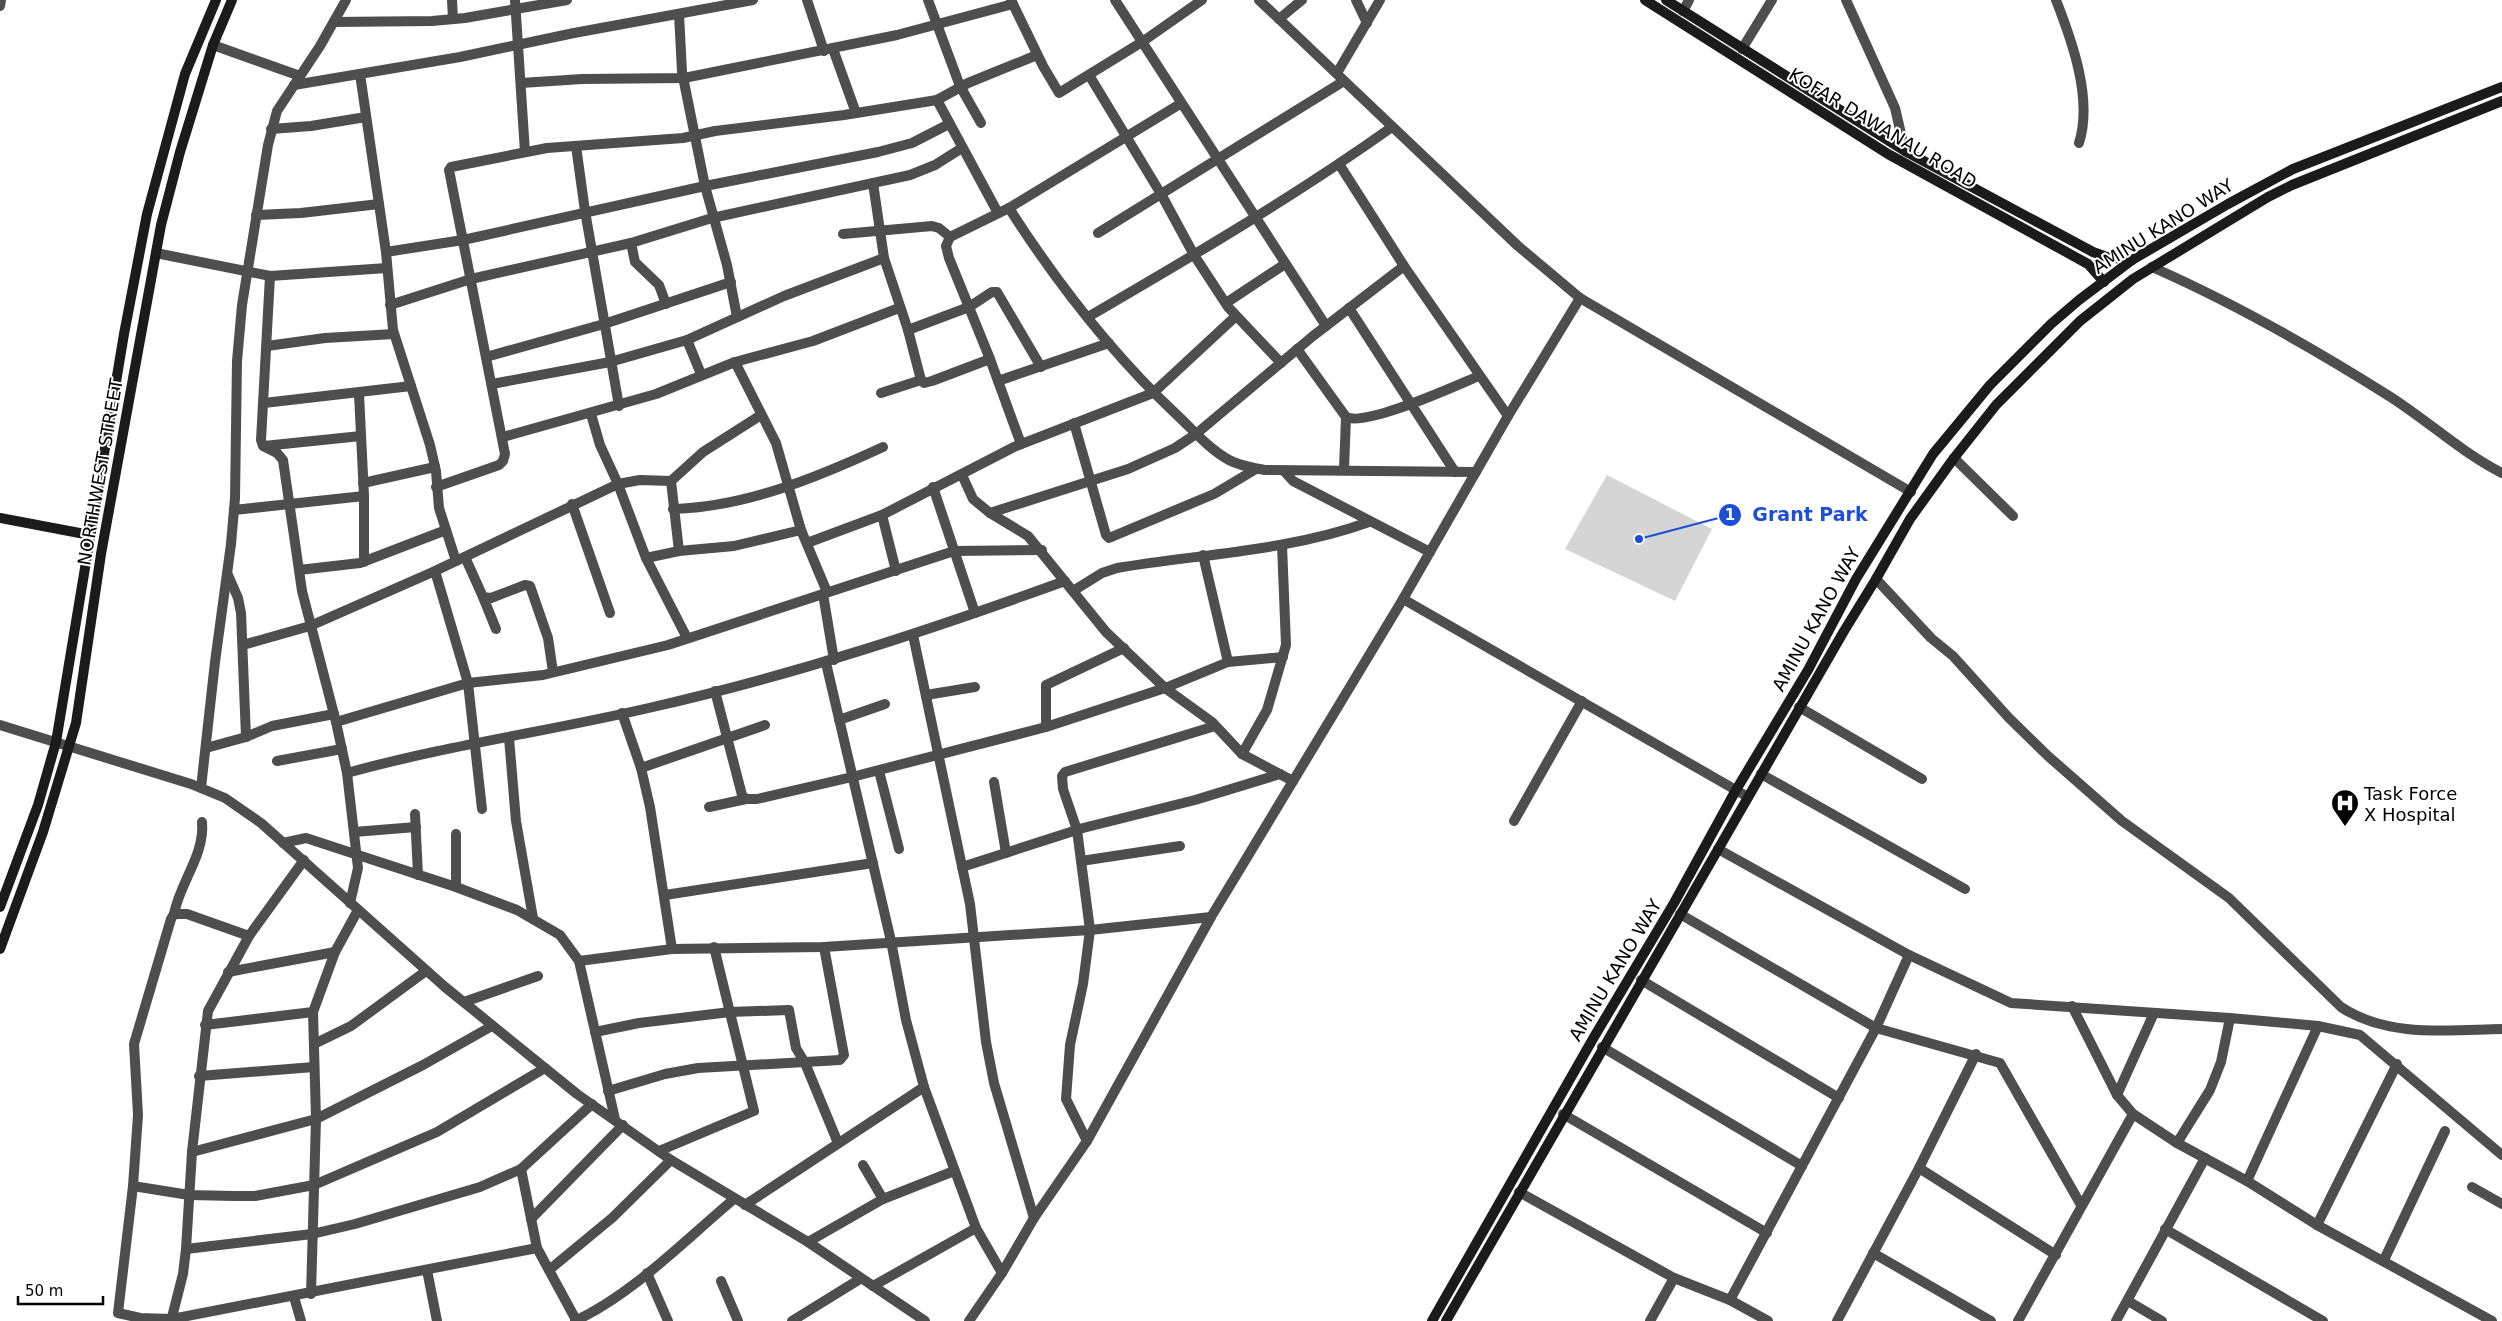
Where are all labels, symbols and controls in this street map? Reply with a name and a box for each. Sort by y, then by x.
street label: KOFAR DAWANAU ROAD [1785,64,1981,192]
street label: AMINU KANO WAY [2089,174,2238,278]
street label: NORTHWEST STREET [73,376,127,567]
callout: Grant Park [1717,498,1877,532]
text: Grant Park [1752,503,1868,525]
text: 1 [1725,506,1735,524]
street label: AMINU KANO WAY [1768,542,1865,695]
place label: Task Force X Hospital [2363,783,2457,825]
hospital icon: Task Force X Hospital [2330,788,2360,827]
street label: AMINU KANO WAY [1564,895,1666,1045]
scale bar [18,1274,102,1306]
text: 50 m [25,1282,63,1300]

